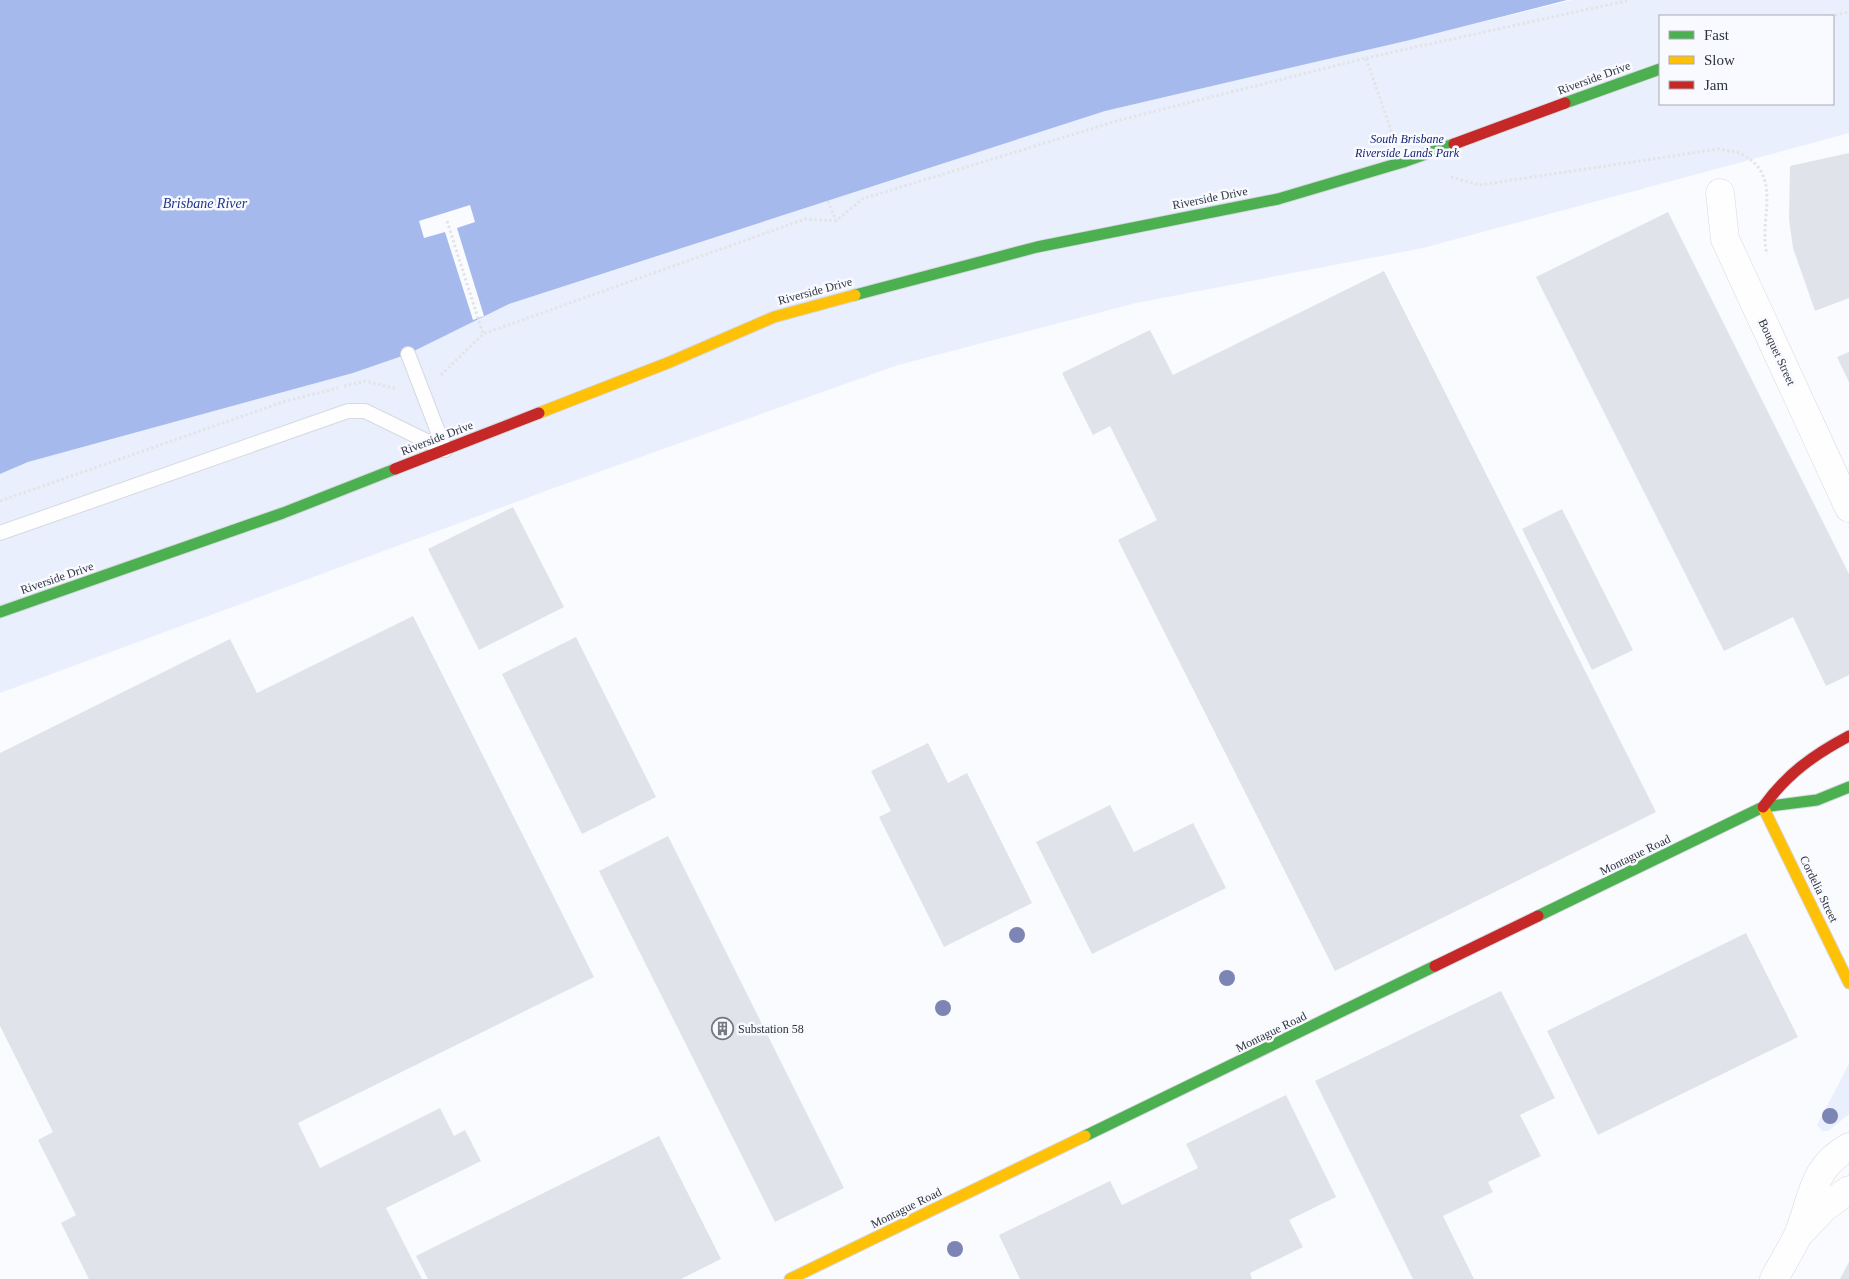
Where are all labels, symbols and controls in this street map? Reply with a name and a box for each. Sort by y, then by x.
legend [1659,15,1834,105]
text: Fast [1704,27,1730,43]
text: Slow [1704,52,1735,68]
street label: Riverside Drive [1556,58,1632,98]
text: Jam [1704,77,1728,93]
park label: South Brisbane Riverside Lands Park [1354,132,1460,160]
street label: Riverside Drive [1171,184,1249,212]
water label: Brisbane River [163,196,248,211]
street label: Riverside Drive [776,274,854,308]
street label: Bouquet Street [1756,317,1799,388]
street label: Riverside Drive [399,418,475,458]
street label: Riverside Drive [19,559,95,597]
street label: Montague Road [1597,832,1673,878]
street label: Cordelia Street [1797,853,1841,925]
street label: Montague Road [1233,1009,1309,1055]
building icon: Substation 58 [710,1017,734,1041]
place label: Substation 58 [738,1022,804,1036]
street label: Montague Road [868,1185,944,1231]

